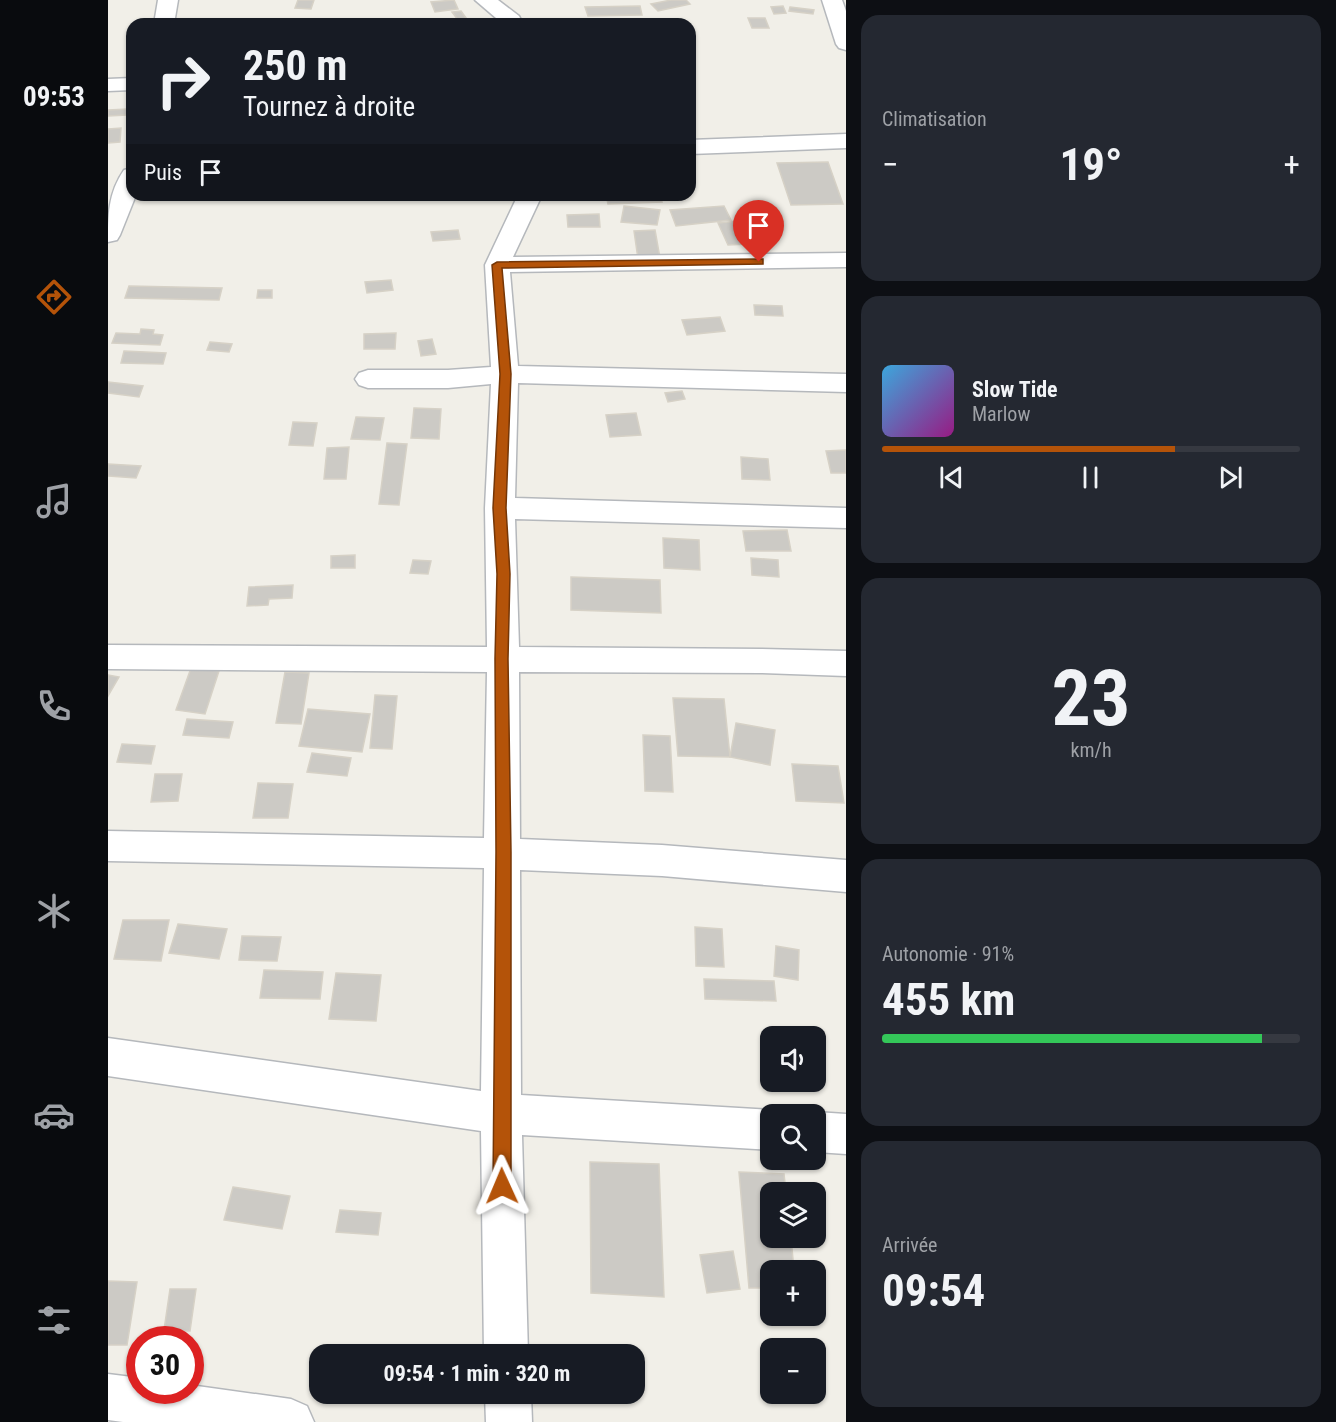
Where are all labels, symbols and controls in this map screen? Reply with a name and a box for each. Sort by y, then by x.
text: 250 m [243,41,348,90]
icon: right [144,42,222,120]
text: 09:53 [23,81,85,113]
text: Tournez à droite [243,91,415,123]
text: Climatisation [882,107,987,131]
text: 19° [1060,138,1123,191]
text: − [882,145,899,184]
text: + [1284,145,1300,184]
icon: arrive [194,156,227,189]
text: Puis [144,160,182,185]
pin [733,200,784,262]
icon: arrive [742,209,775,242]
icon: directions [33,276,75,318]
text: Slow Tide [972,377,1058,402]
text: Marlow [972,402,1030,426]
icon: previous [935,461,968,494]
icon: pause [1074,461,1107,494]
icon: next [1214,461,1247,494]
icon: music [33,480,75,522]
text: 23 [1052,653,1130,744]
icon: phone [33,685,75,727]
text: km/h [1070,738,1112,762]
icon: climate [33,890,75,932]
text: Autonomie · 91% [882,942,1014,966]
text: 455 km [882,973,1015,1026]
map controls [760,1026,826,1404]
button: sound [760,1026,826,1092]
icon: car [33,1094,75,1136]
button: search [760,1104,826,1170]
position arrow [470,1154,534,1218]
button: layers [760,1182,826,1248]
text: Arrivée [882,1233,938,1257]
button: + [760,1260,826,1326]
text: 09:54 [882,1264,985,1317]
icon: filters [33,1299,75,1341]
speed limit sign: 30 [126,1326,204,1404]
button: − [760,1338,826,1404]
text: 09:54 · 1 min · 320 m [384,1361,570,1386]

